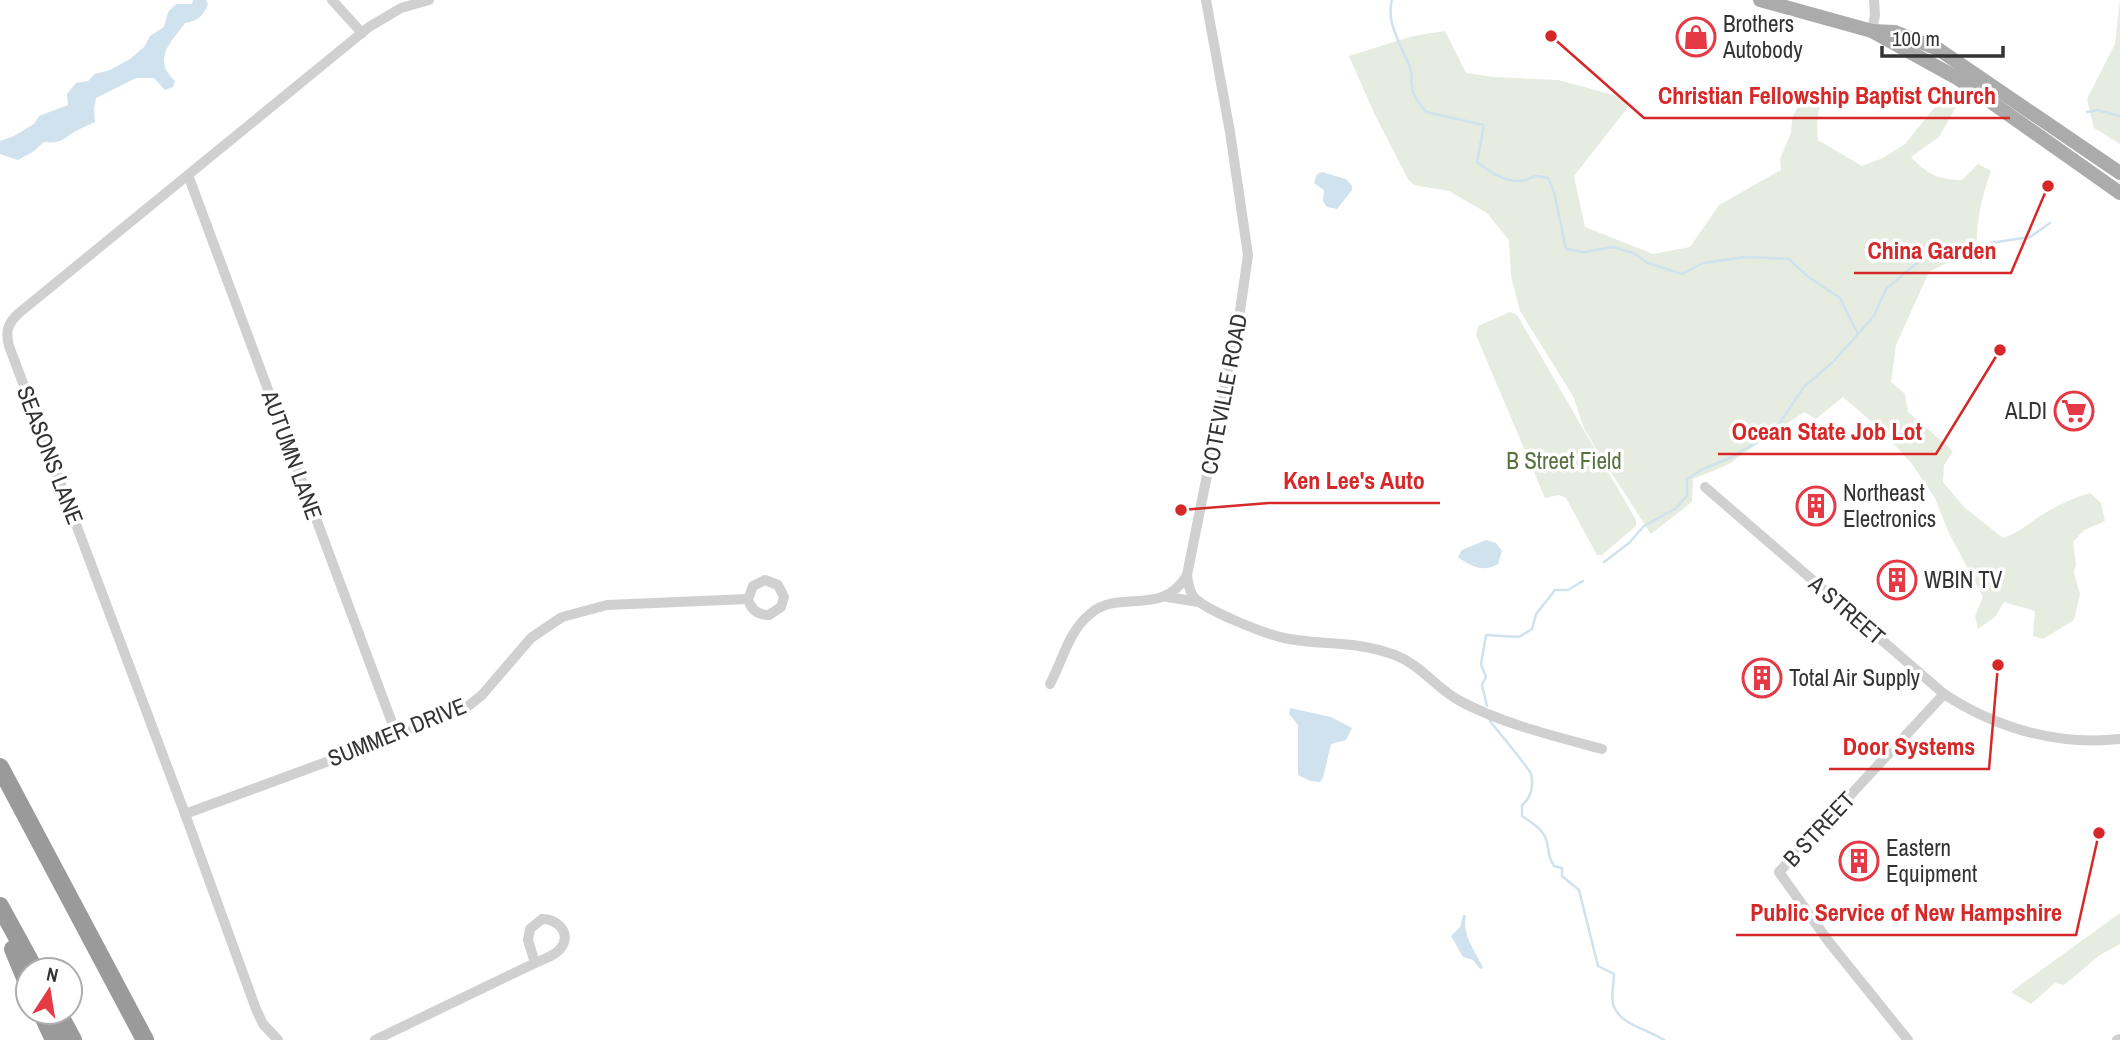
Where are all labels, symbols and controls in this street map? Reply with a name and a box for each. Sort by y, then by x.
place label: Brothers Autobody [1722,8,1803,65]
scale bar [1882,14,2003,58]
shop icon: Brothers Autobody [1675,16,1717,58]
text: 100 m [1892,24,1940,53]
callout: Christian Fellowship Baptist Church [1644,73,2010,118]
text: Christian Fellowship Baptist Church [1658,79,1996,111]
callout: China Garden [1854,228,2011,273]
text: China Garden [1867,234,1997,266]
street label: COTEVILLE ROAD [1193,311,1254,477]
street label: SEASONS LANE [10,381,91,528]
street label: AUTUMN LANE [254,385,330,524]
supermarket icon: ALDI [2053,390,2095,432]
place label: ALDI [2004,395,2047,426]
callout: Ocean State Job Lot [1718,409,1936,454]
text: Ocean State Job Lot [1732,415,1923,447]
park label: B Street Field [1506,445,1622,476]
callout: Ken Lee's Auto [1269,458,1440,503]
text: Ken Lee's Auto [1283,464,1425,496]
place label: Northeast Electronics [1843,477,1936,534]
building icon: Northeast Electronics [1795,485,1837,527]
building icon: WBIN TV [1876,559,1918,601]
place label: WBIN TV [1924,564,2003,595]
street label: A STREET [1802,567,1892,652]
building icon: Total Air Supply [1741,657,1783,699]
place label: Total Air Supply [1789,662,1921,693]
street label: SUMMER DRIVE [323,690,471,773]
callout: Door Systems [1829,724,1989,769]
text: Door Systems [1843,730,1975,762]
street label: B STREET [1776,784,1862,873]
place label: Eastern Equipment [1886,832,1977,889]
building icon: Eastern Equipment [1838,840,1880,882]
callout: Public Service of New Hampshire [1736,890,2076,935]
text: Public Service of New Hampshire [1750,896,2062,928]
north arrow [14,956,84,1026]
text: N [44,960,61,988]

